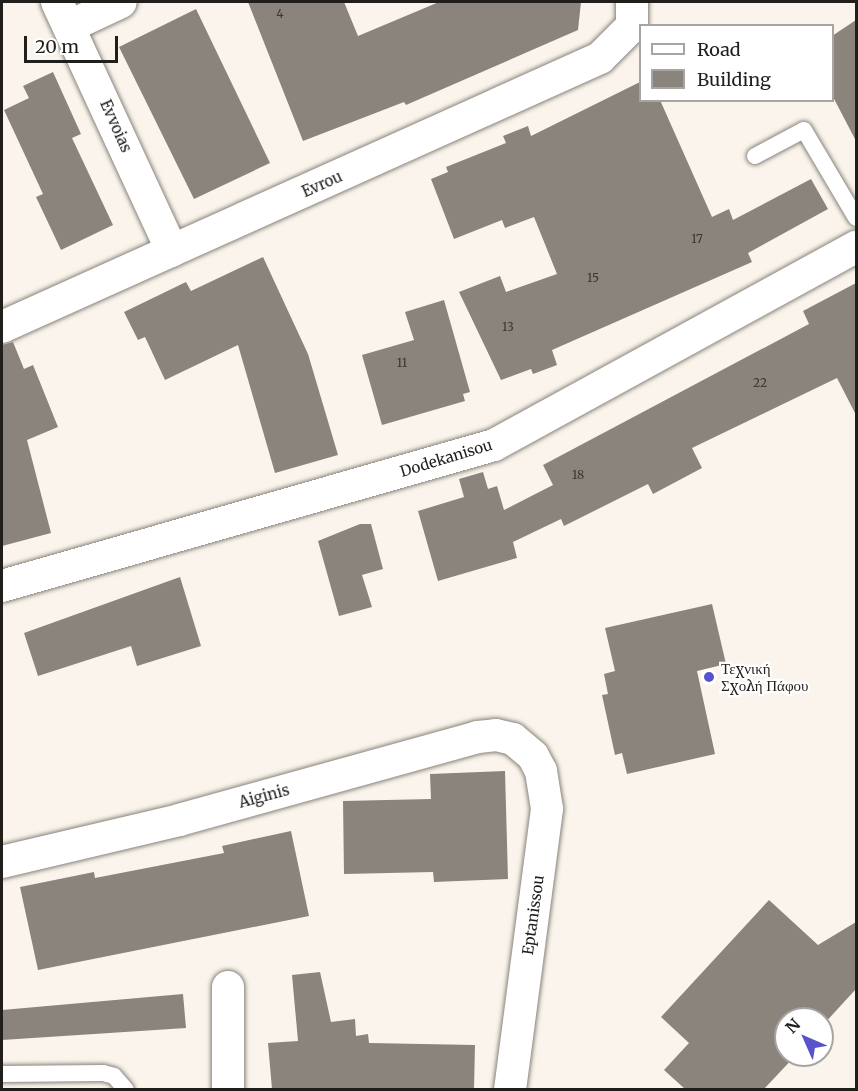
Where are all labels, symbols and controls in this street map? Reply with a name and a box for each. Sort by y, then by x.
house number: 4 [276,7,284,21]
scale bar [27,24,122,62]
legend [639,24,834,102]
text: 20 m [35,35,79,58]
text: Road [697,38,741,61]
text: Building [697,68,771,91]
street label: Evvoias [96,97,136,155]
street label: Evrou [299,167,345,201]
house number: 17 [691,232,703,246]
house number: 15 [587,271,599,285]
house number: 13 [502,320,514,334]
house number: 11 [397,356,407,370]
house number: 22 [753,376,767,390]
street label: Dodekanisou [398,435,494,481]
house number: 18 [572,468,584,482]
place label: Τεχνική Σχολή Πάφου [721,659,809,694]
marker: Τεχνική Σχολή Πάφου [702,670,716,684]
street label: Aiginis [237,781,291,811]
street label: Eptanissou [518,874,548,956]
north arrow [774,1007,834,1067]
text: N [781,1014,804,1037]

